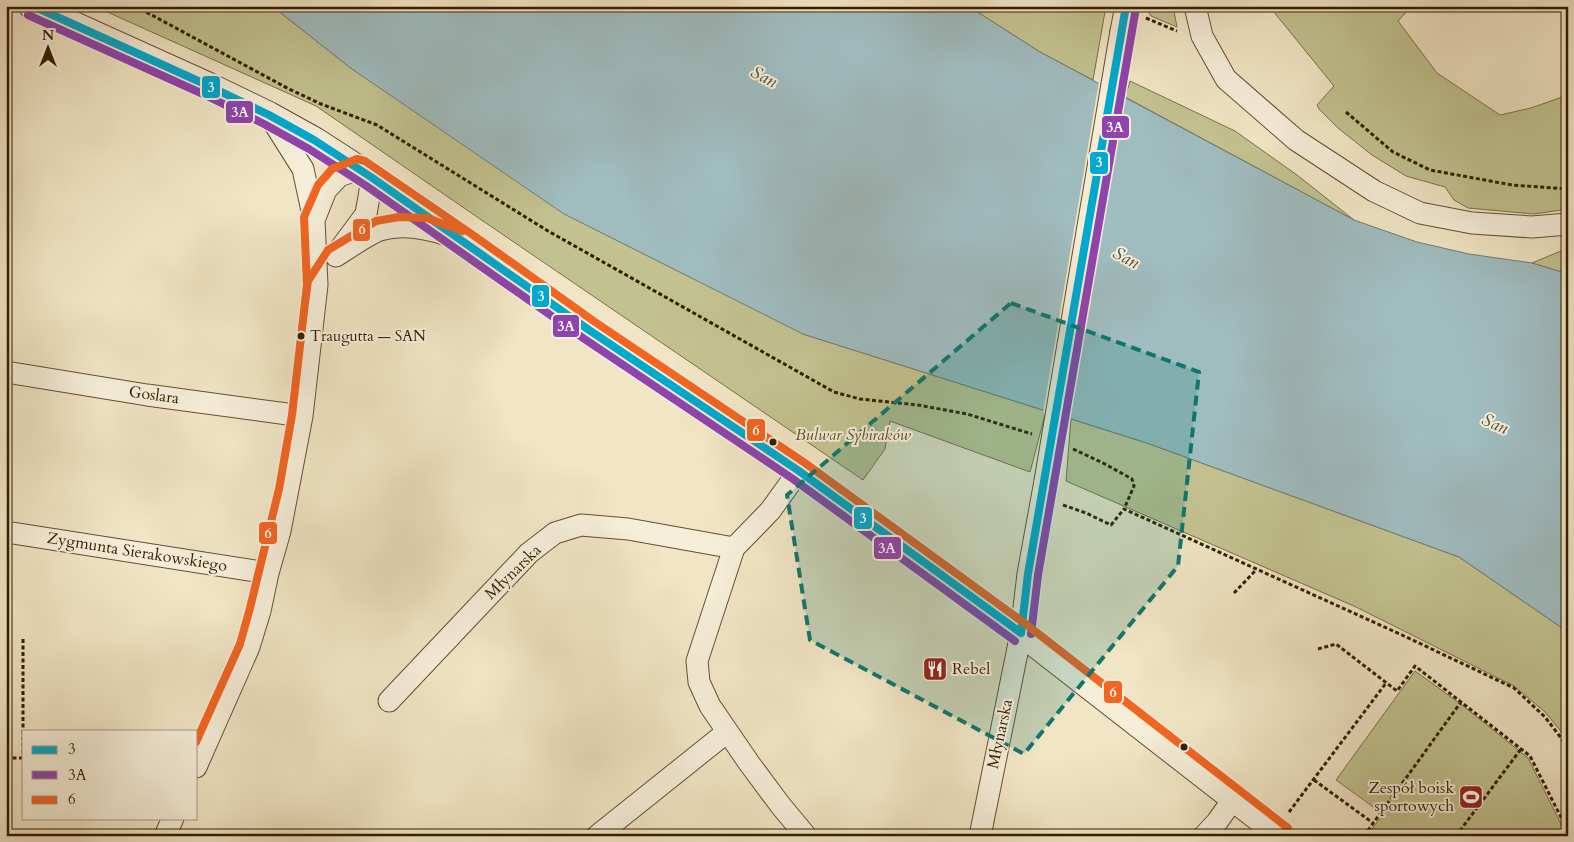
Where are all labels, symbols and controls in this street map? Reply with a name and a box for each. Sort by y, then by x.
north arrow [22,22,72,72]
text: N [42,26,54,45]
water label: San [746,60,782,94]
line badge: 3 [201,75,221,99]
text: 3 [207,78,215,97]
line badge: 3A [225,100,254,124]
text: 3A [231,103,249,122]
line badge: 3A [1101,115,1130,139]
text: 3A [1106,118,1124,137]
line badge: 3 [1089,151,1109,175]
text: 3 [1095,153,1103,172]
line badge: 6 [352,218,371,242]
text: 6 [358,220,366,239]
water label: San [1108,241,1144,275]
line badge: 3 [531,284,550,308]
text: 3 [537,287,545,306]
line badge: 3A [552,314,580,338]
text: 3A [557,317,575,336]
place label: Traugutta — SAN [310,326,426,346]
marker: Traugutta — SAN [296,331,306,341]
street label: Goslara [128,381,181,409]
water label: San [1478,407,1512,441]
line badge: 6 [746,418,766,442]
text: 6 [752,421,760,440]
park label: Bulwar Sybiraków [795,424,912,446]
unlabelled marker [768,437,778,447]
line badge: 3 [853,506,873,530]
text: 3 [859,509,867,528]
line badge: 6 [258,521,278,545]
text: 6 [264,524,272,543]
street label: Zygmunta Sierakowskiego [45,527,229,577]
line badge: 3A [873,536,902,560]
street label: Młynarska [480,539,546,604]
text: 3A [878,539,896,558]
restaurant icon: Rebel [922,656,948,682]
place label: Rebel [952,658,990,680]
line badge: 6 [1103,680,1123,704]
text: 6 [1109,683,1117,702]
street label: Młynarska [982,697,1018,771]
legend [22,730,198,820]
text: 3 [68,739,76,759]
unlabelled marker [1179,742,1189,752]
text: 3A [68,765,87,785]
place label: Zespół boisk sportowych [1368,777,1454,817]
sports icon: Zespół boisk sportowych [1458,784,1484,810]
text: 6 [68,789,76,809]

